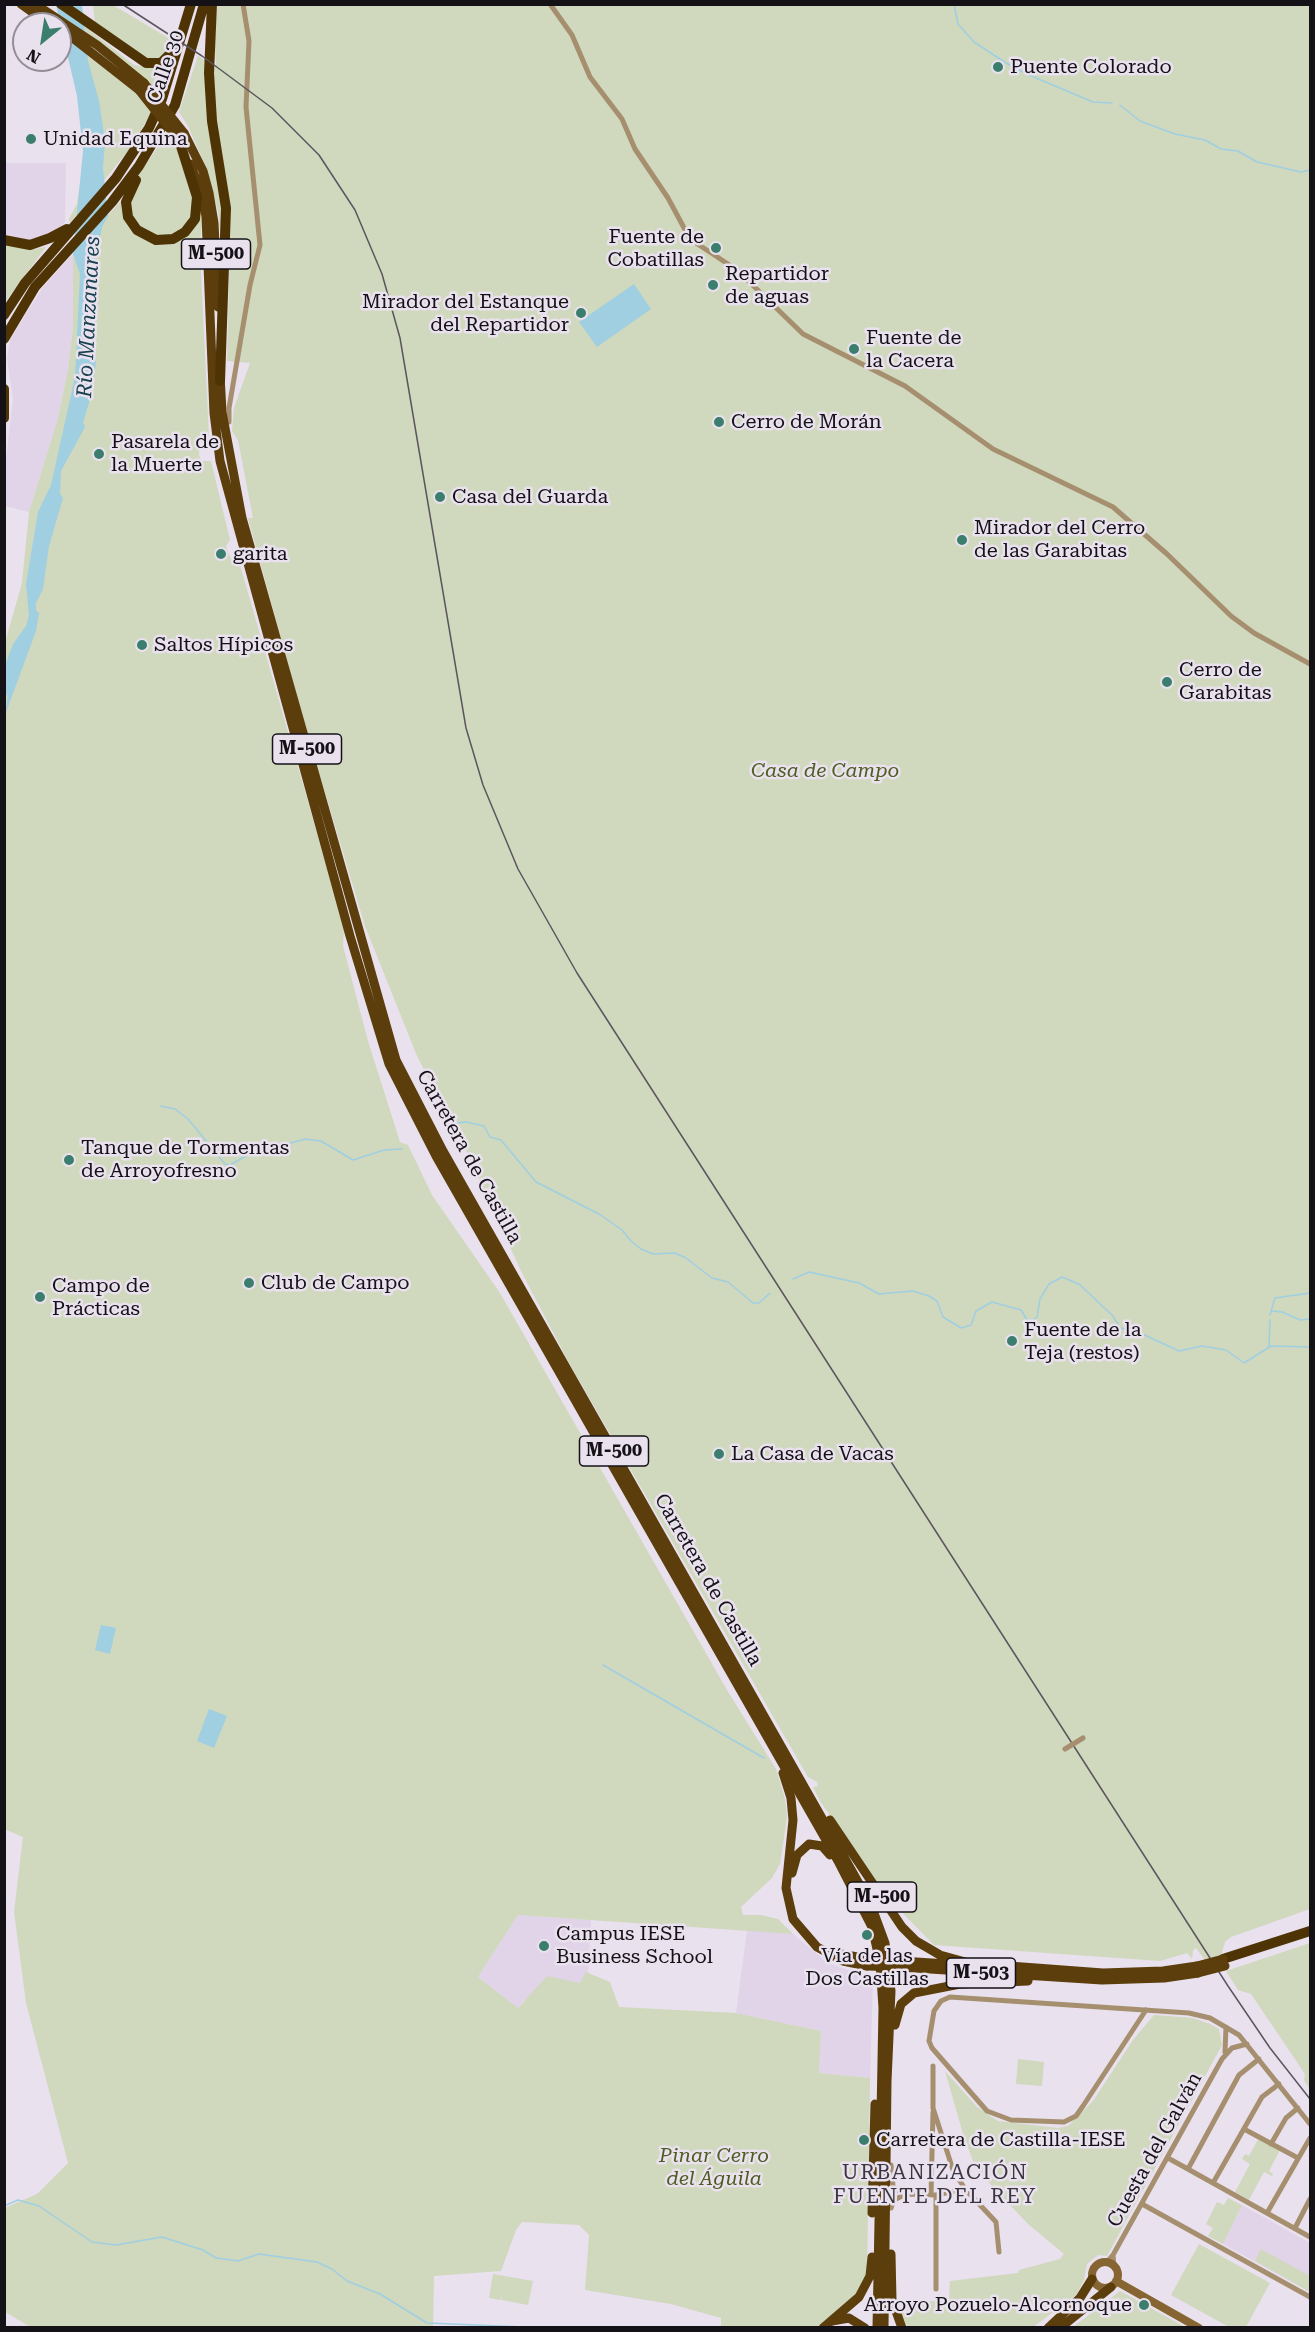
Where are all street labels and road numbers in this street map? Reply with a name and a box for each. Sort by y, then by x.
street label: Calle 30 [142,27,190,107]
road number: M-500 [182,239,250,269]
road number: M-500 [272,734,342,764]
street label: Carretera de Castilla [411,1066,527,1248]
road number: M-500 [580,1436,648,1466]
street label: Carretera de Castilla [649,1490,767,1670]
road number: M-500 [848,1882,916,1912]
road number: M-503 [946,1958,1016,1988]
street label: Cuesta del Galván [1102,2068,1208,2232]

